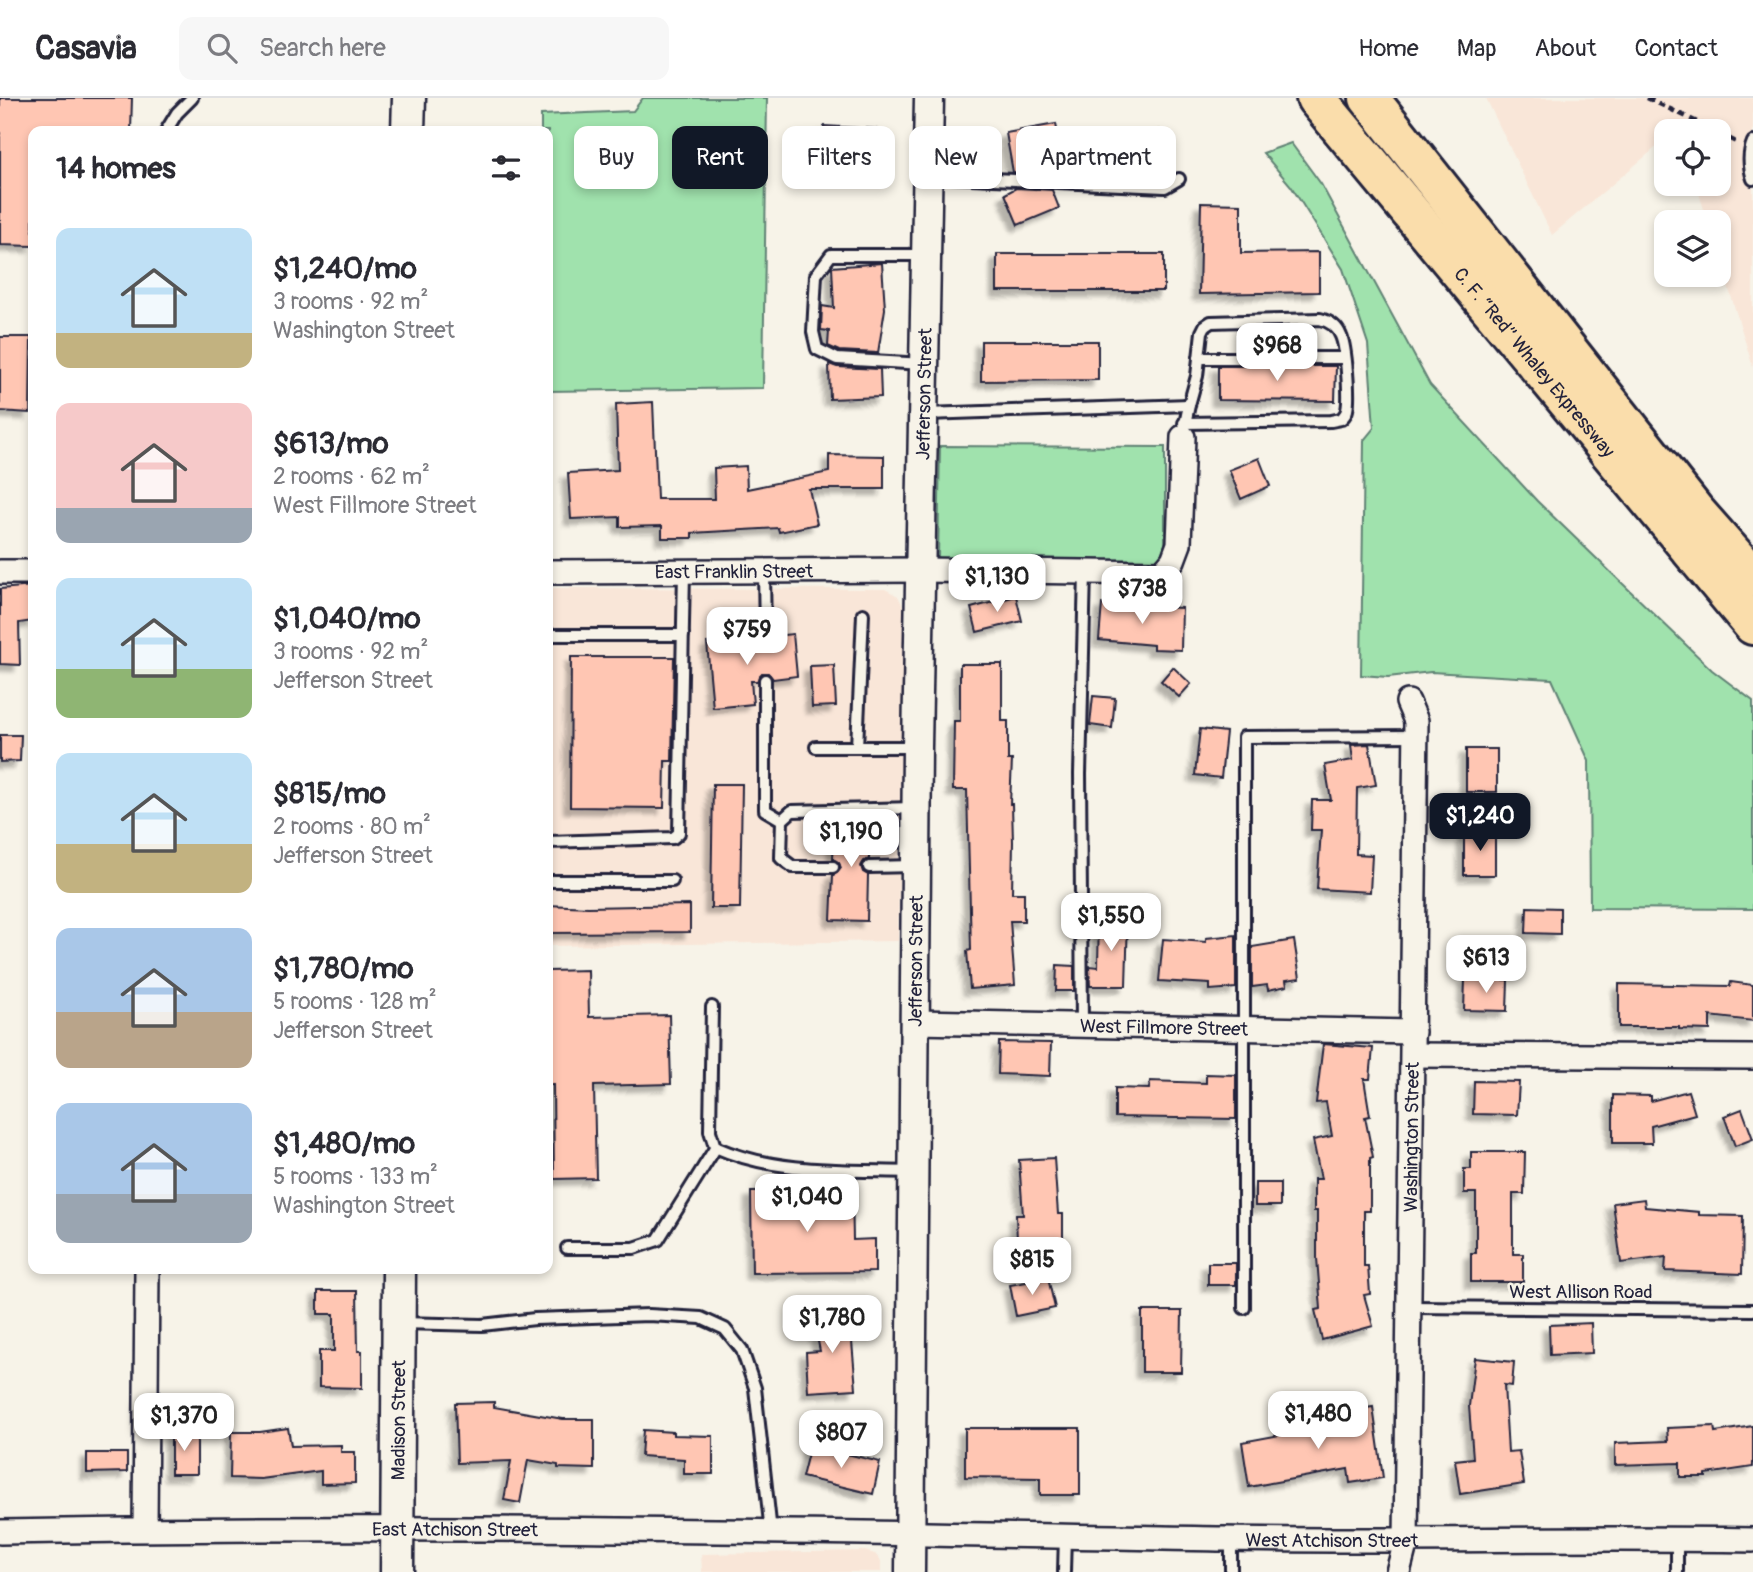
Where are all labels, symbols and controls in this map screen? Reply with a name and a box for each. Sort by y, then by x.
search box [179,17,669,80]
text: Casavia [35,28,137,69]
icon: search [203,29,241,67]
text: Search here [259,32,386,64]
text: Home [1358,34,1419,63]
text: Map [1457,34,1497,63]
text: About [1535,34,1597,63]
text: Contact [1635,34,1718,63]
map controls [1654,119,1731,287]
button: locate [1654,119,1731,196]
chip: Buy [574,126,658,189]
chip: Rent [672,126,768,189]
chip: Filters [782,126,895,189]
chip: New [909,126,1002,189]
chip: Apartment [1016,126,1176,189]
icon: filters [487,149,525,187]
text: 14 homes [56,150,176,187]
button: layers [1654,210,1731,287]
text: $1,240/mo [273,250,417,287]
icon: home [112,256,196,340]
street label: C. F. “Red” Whaley Expressway [1448,263,1620,463]
text: 3 rooms · 92 m² [273,287,428,316]
text: Washington Street [273,316,455,345]
pin: $968 [1236,324,1318,383]
street label: Jefferson Street [911,328,938,460]
text: $968 [1252,331,1302,360]
text: $613/mo [273,425,389,462]
icon: home [112,431,196,515]
text: 2 rooms · 62 m² [273,462,430,491]
text: West Fillmore Street [273,491,477,520]
pin: $1,130 [940,554,1054,614]
street label: East Franklin Street [655,560,814,584]
text: $1,130 [965,562,1029,591]
pin: $738 [1101,566,1183,626]
text: $738 [1117,574,1167,603]
text: $1,040/mo [273,600,421,637]
icon: home [112,606,196,690]
pin: $759 [706,608,788,667]
text: $759 [723,615,771,644]
text: 3 rooms · 92 m² [273,637,428,666]
text: Jefferson Street [273,666,433,695]
text: $815/mo [273,775,386,812]
icon: home [112,781,196,865]
pin: $1,240 [1423,794,1537,853]
text: $1,240 [1445,801,1515,830]
pin: $1,190 [794,810,908,869]
text: 2 rooms · 80 m² [273,812,431,841]
text: $1,190 [819,817,883,846]
text: Jefferson Street [273,841,433,870]
pin: $1,550 [1054,894,1168,953]
street label: Jefferson Street [904,895,929,1027]
text: $1,550 [1077,901,1145,930]
pin: $613 [1445,936,1527,995]
text: $613 [1462,943,1510,972]
text: $1,780/mo [273,950,414,987]
icon: home [112,956,196,1040]
text: 5 rooms · 128 m² [273,987,437,1016]
street label: West Fillmore Street [1080,1014,1249,1042]
text: Jefferson Street [273,1016,433,1045]
street label: Washington Street [1399,1061,1425,1212]
text: $1,480/mo [273,1125,415,1162]
icon: home [112,1131,196,1215]
text: 5 rooms · 133 m² [273,1162,438,1191]
pin: $1,040 [750,1174,864,1234]
text: $1,040 [771,1182,843,1211]
text: Washington Street [273,1191,455,1220]
pin: $815 [991,1238,1073,1297]
text: $815 [1009,1245,1055,1274]
street label: West Allison Road [1509,1280,1653,1304]
pin: $1,780 [775,1296,889,1355]
text: $1,780 [799,1303,865,1332]
street label: Madison Street [387,1359,411,1480]
pin: $1,480 [1261,1392,1375,1451]
pin: $1,370 [127,1394,241,1453]
text: $1,480 [1284,1399,1352,1428]
text: $1,370 [150,1401,218,1430]
pin: $807 [800,1410,882,1470]
text: $807 [815,1418,867,1447]
street label: East Atchison Street [372,1518,538,1542]
street label: West Atchison Street [1245,1528,1419,1553]

